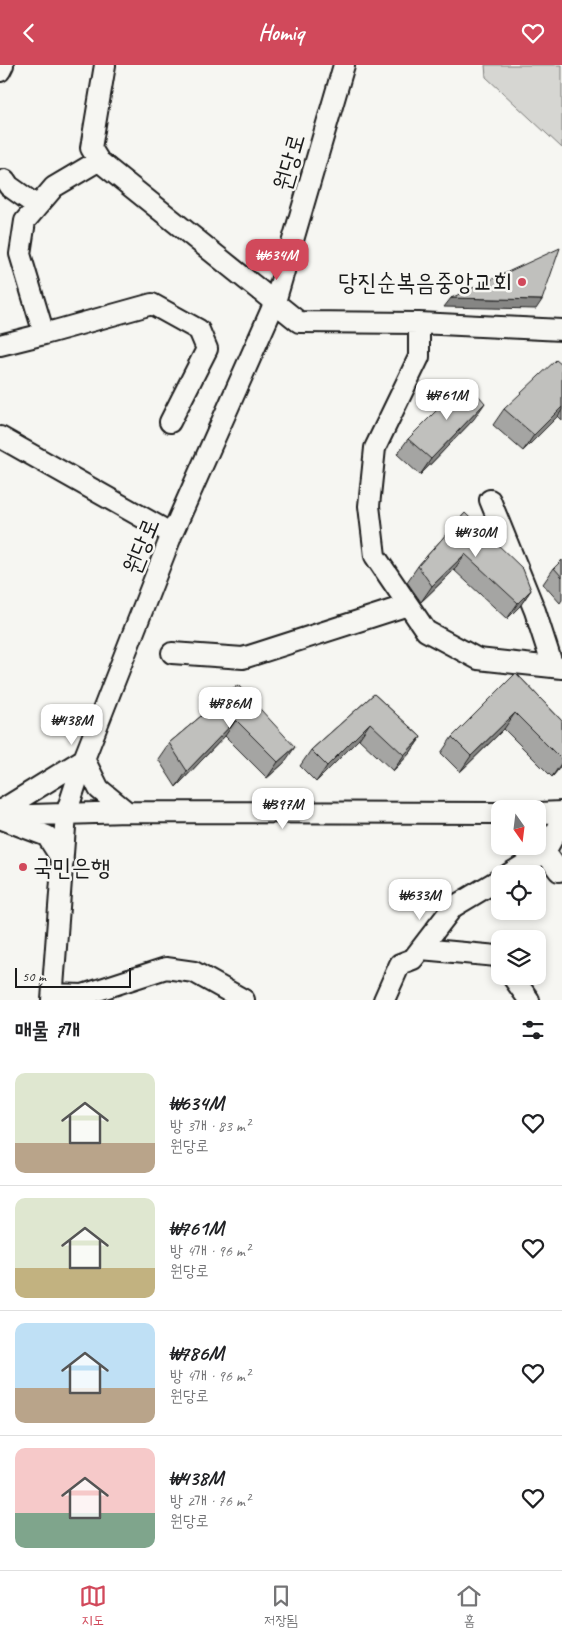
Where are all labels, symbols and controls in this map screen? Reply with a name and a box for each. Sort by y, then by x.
icon: back [15,19,43,47]
text: Homiq [258,19,304,47]
icon: heart [519,19,547,47]
street label: 원당로 [267,130,311,194]
pin: ₩634M [242,239,312,281]
text: ₩634M [257,245,297,265]
place label: 당진순복음중앙교회 [338,267,512,297]
marker: 당진순복음중앙교회 [516,276,528,288]
pin: ₩761M [412,379,482,421]
text: ₩761M [427,385,467,405]
street label: 원당로 [116,514,166,578]
pin: ₩430M [441,515,511,558]
text: ₩430M [456,522,496,542]
pin: ₩786M [195,687,265,729]
text: ₩786M [210,693,250,713]
pin: ₩438M [37,703,107,746]
text: ₩438M [52,710,92,730]
pin: ₩397M [248,787,318,830]
text: ₩397M [263,794,303,814]
north arrow [491,800,546,855]
map controls [491,800,546,985]
place label: 국민은행 [33,852,110,882]
marker: 국민은행 [17,861,29,873]
button: locate [491,865,546,920]
pin: ₩633M [385,879,455,921]
text: ₩633M [400,885,440,905]
button: layers [491,930,546,985]
scale bar [15,965,131,988]
text: 50 m [22,968,46,985]
icon: filters [519,1016,547,1044]
text: 매물 7개 [15,1017,80,1043]
text: ₩634M [170,1090,224,1116]
icon: home [55,1093,115,1153]
icon: heart [519,1109,547,1137]
text: 방 3개 · 83 m² [170,1116,250,1136]
text: 원당로 [170,1136,209,1156]
text: ₩761M [170,1215,223,1241]
icon: home [55,1218,115,1278]
icon: heart [519,1234,547,1262]
text: 방 4개 · 96 m² [170,1241,250,1261]
text: 원당로 [170,1261,209,1281]
text: ₩786M [170,1340,223,1366]
icon: home [55,1343,115,1403]
icon: heart [519,1359,547,1387]
text: 방 4개 · 96 m² [170,1366,250,1386]
text: 원당로 [170,1386,209,1406]
text: ₩438M [170,1465,223,1491]
icon: home [55,1468,115,1528]
icon: heart [519,1484,547,1512]
text: 방 2개 · 76 m² [170,1491,250,1511]
text: 원당로 [170,1511,209,1531]
tab: 지도 [79,1582,107,1630]
tab: 저장됨 [264,1582,298,1630]
tab: 홈 [455,1582,483,1630]

